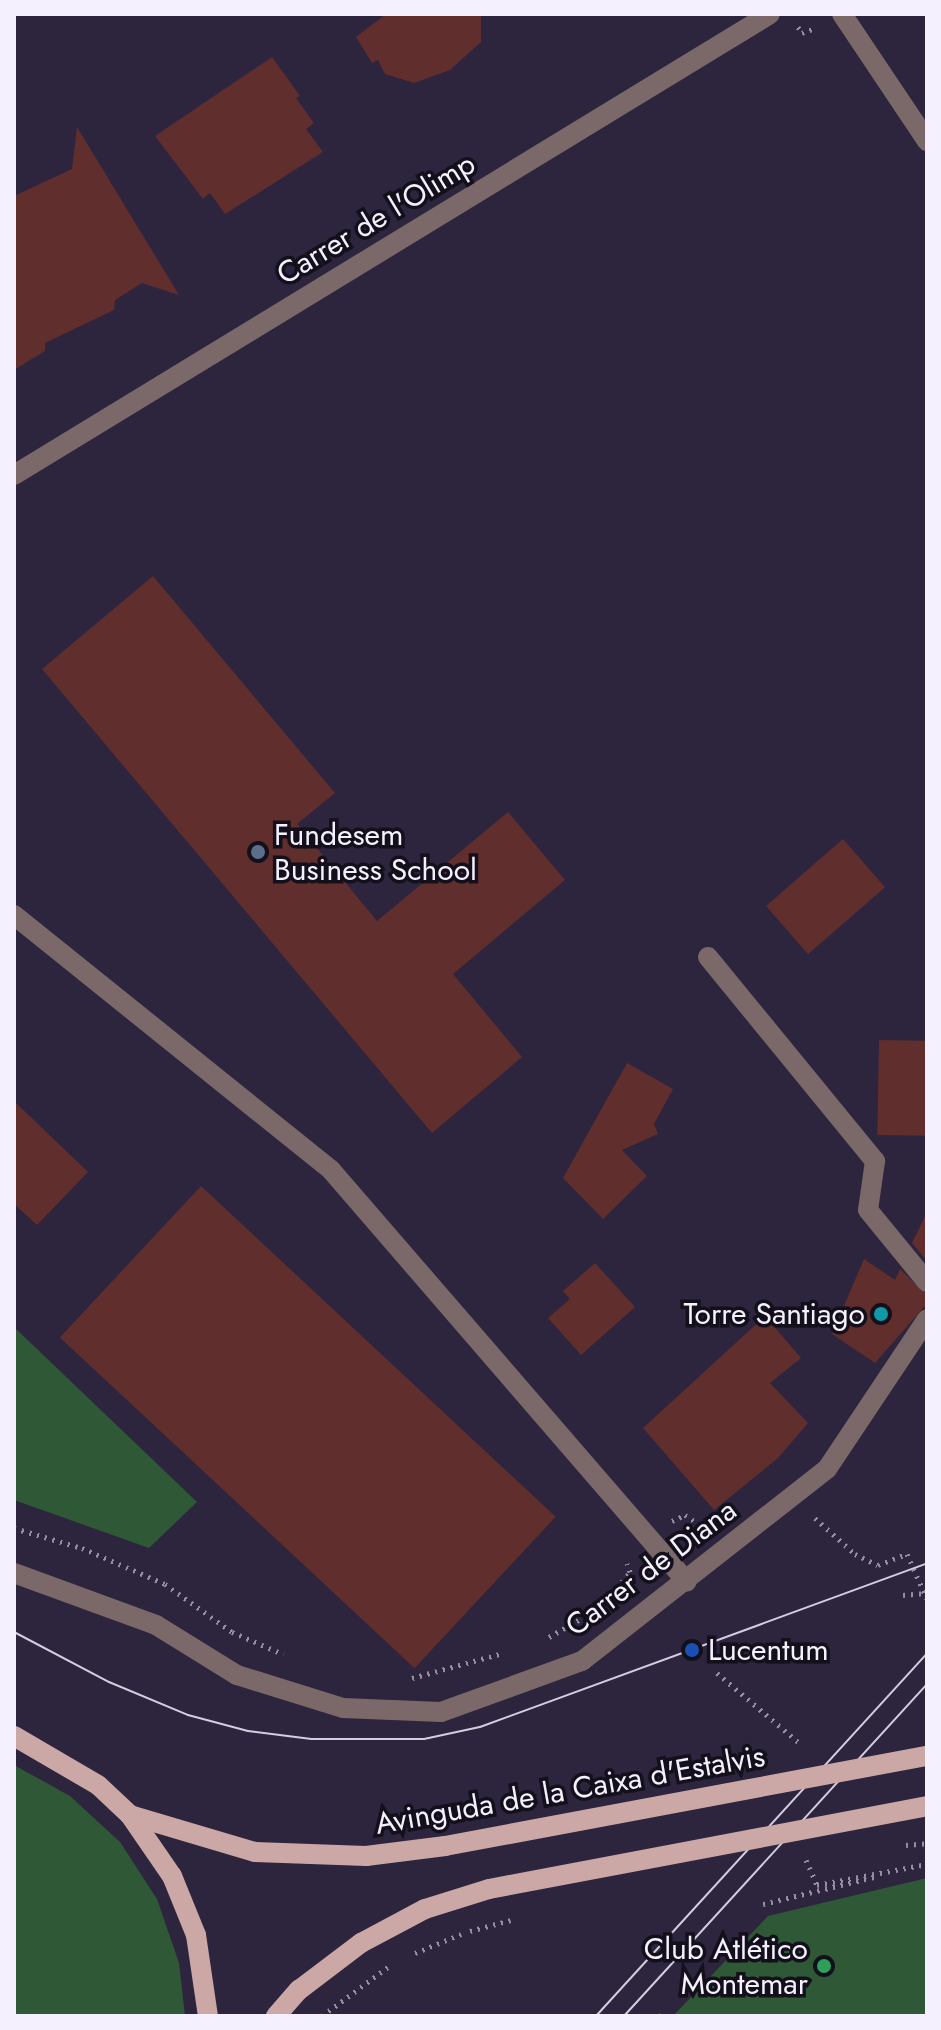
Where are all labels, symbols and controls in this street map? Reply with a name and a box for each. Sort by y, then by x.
street label: Carrer de l'Olimp [270,146,482,292]
place label: Fundesem Business School [274,817,477,888]
marker: Fundesem Business School [249,843,267,861]
place label: Torre Santiago [684,1296,865,1332]
marker: Torre Santiago [872,1305,890,1323]
street label: Carrer de Diana [559,1492,743,1644]
place label: Lucentum [708,1632,829,1668]
marker: Lucentum [683,1641,701,1659]
street label: Avinguda de la Caixa d'Estalvis [372,1738,768,1842]
place label: Club Atlético Montemar [644,1931,808,2002]
marker: Club Atlético Montemar [815,1957,833,1975]

